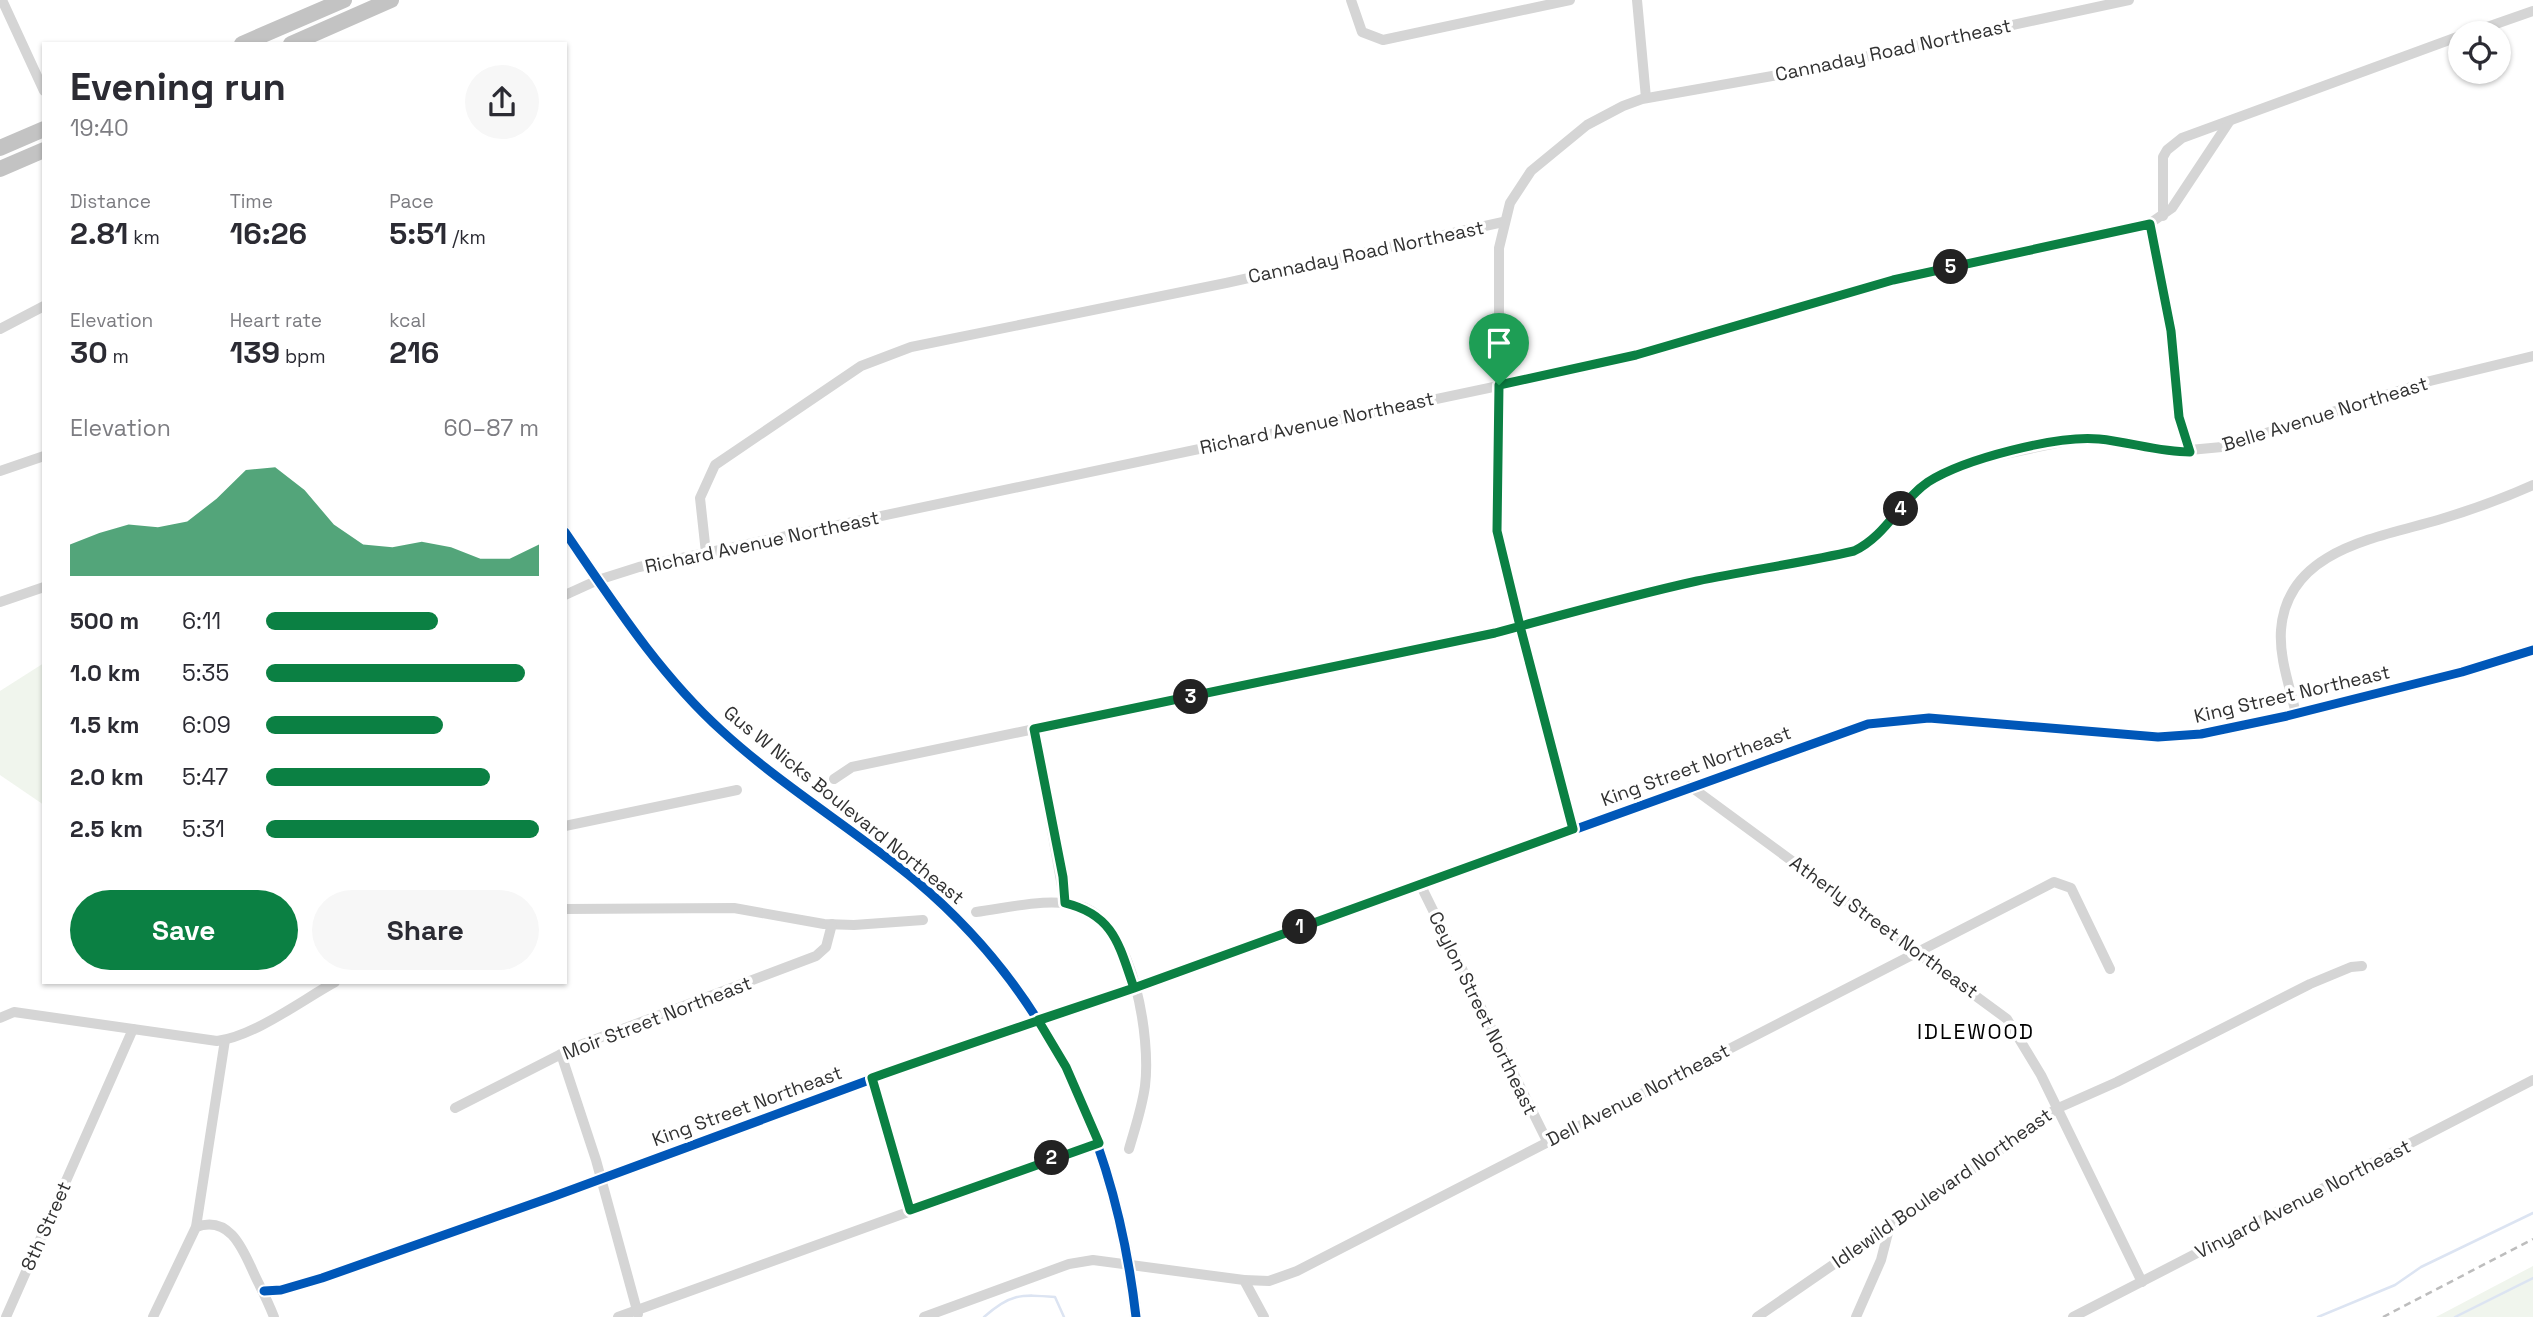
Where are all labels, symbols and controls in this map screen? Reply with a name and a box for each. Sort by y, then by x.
street label: Cannaday Road Northeast [1773,13,2013,87]
map controls [2448,21,2511,84]
button: locate [2448,21,2511,84]
text: Evening run [70,63,286,111]
button: share [465,65,539,139]
text: 19:40 [70,113,129,143]
text: Distance [70,189,151,214]
text: Time [230,189,273,214]
text: Pace [389,189,434,214]
text: 2.81 [70,214,128,253]
text: 16:26 [230,214,307,253]
text: 5:51 [389,214,447,253]
street label: Cannaday Road Northeast [1246,215,1486,289]
text: km [128,225,160,250]
text: /km [447,225,486,250]
pin: 5 [1934,250,1968,284]
text: 5 [1945,254,1956,279]
text: Elevation [70,308,153,333]
text: Heart rate [230,308,322,333]
text: kcal [389,308,426,333]
pin [1469,313,1529,385]
icon: arrive [1480,324,1518,362]
text: 30 [70,333,108,372]
text: 139 [230,333,280,372]
text: 216 [389,333,439,372]
text: m [108,344,129,369]
text: bpm [280,344,326,369]
street label: Belle Avenue Northeast [2219,371,2431,457]
street label: Richard Avenue Northeast [1198,386,1436,460]
text: Elevation [70,413,171,443]
text: 60–87 m [443,413,539,443]
pin: 4 [1884,491,1918,526]
text: 4 [1894,496,1907,521]
street label: Richard Avenue Northeast [643,505,881,579]
text: 500 m [70,606,139,636]
text: 6:11 [182,606,221,636]
text: 1.0 km [70,658,140,688]
text: 5:35 [182,658,229,688]
street label: King Street Northeast [2192,659,2392,729]
pin: 3 [1174,680,1208,714]
text: 3 [1185,684,1196,709]
street label: Gus W Nicks Boulevard Northeast [719,700,969,910]
text: 1.5 km [70,710,140,740]
text: 6:09 [182,710,231,740]
street label: King Street Northeast [1598,720,1794,812]
text: 2.0 km [70,762,144,792]
text: 5:47 [182,762,228,792]
text: 2.5 km [70,814,143,844]
text: 5:31 [182,814,225,844]
street label: Atherly Street Northeast [1785,850,1983,1004]
button: Save [70,890,298,970]
button: Share [312,890,539,970]
street label: Ceylon Street Northeast [1423,907,1543,1119]
pin: 1 [1282,909,1318,944]
text: 1 [1295,914,1304,939]
street label: Moir Street Northeast [559,970,755,1066]
district label: IDLEWOOD [1917,1018,2035,1045]
street label: Dell Avenue Northeast [1542,1038,1734,1152]
street label: King Street Northeast [649,1060,845,1152]
street label: Idlewild Boulevard Northeast [1827,1102,2057,1274]
street label: Vinyard Avenue Northeast [2191,1134,2415,1264]
pin: 2 [1034,1140,1070,1176]
text: 2 [1046,1145,1057,1170]
street label: 8th Street [15,1177,77,1275]

